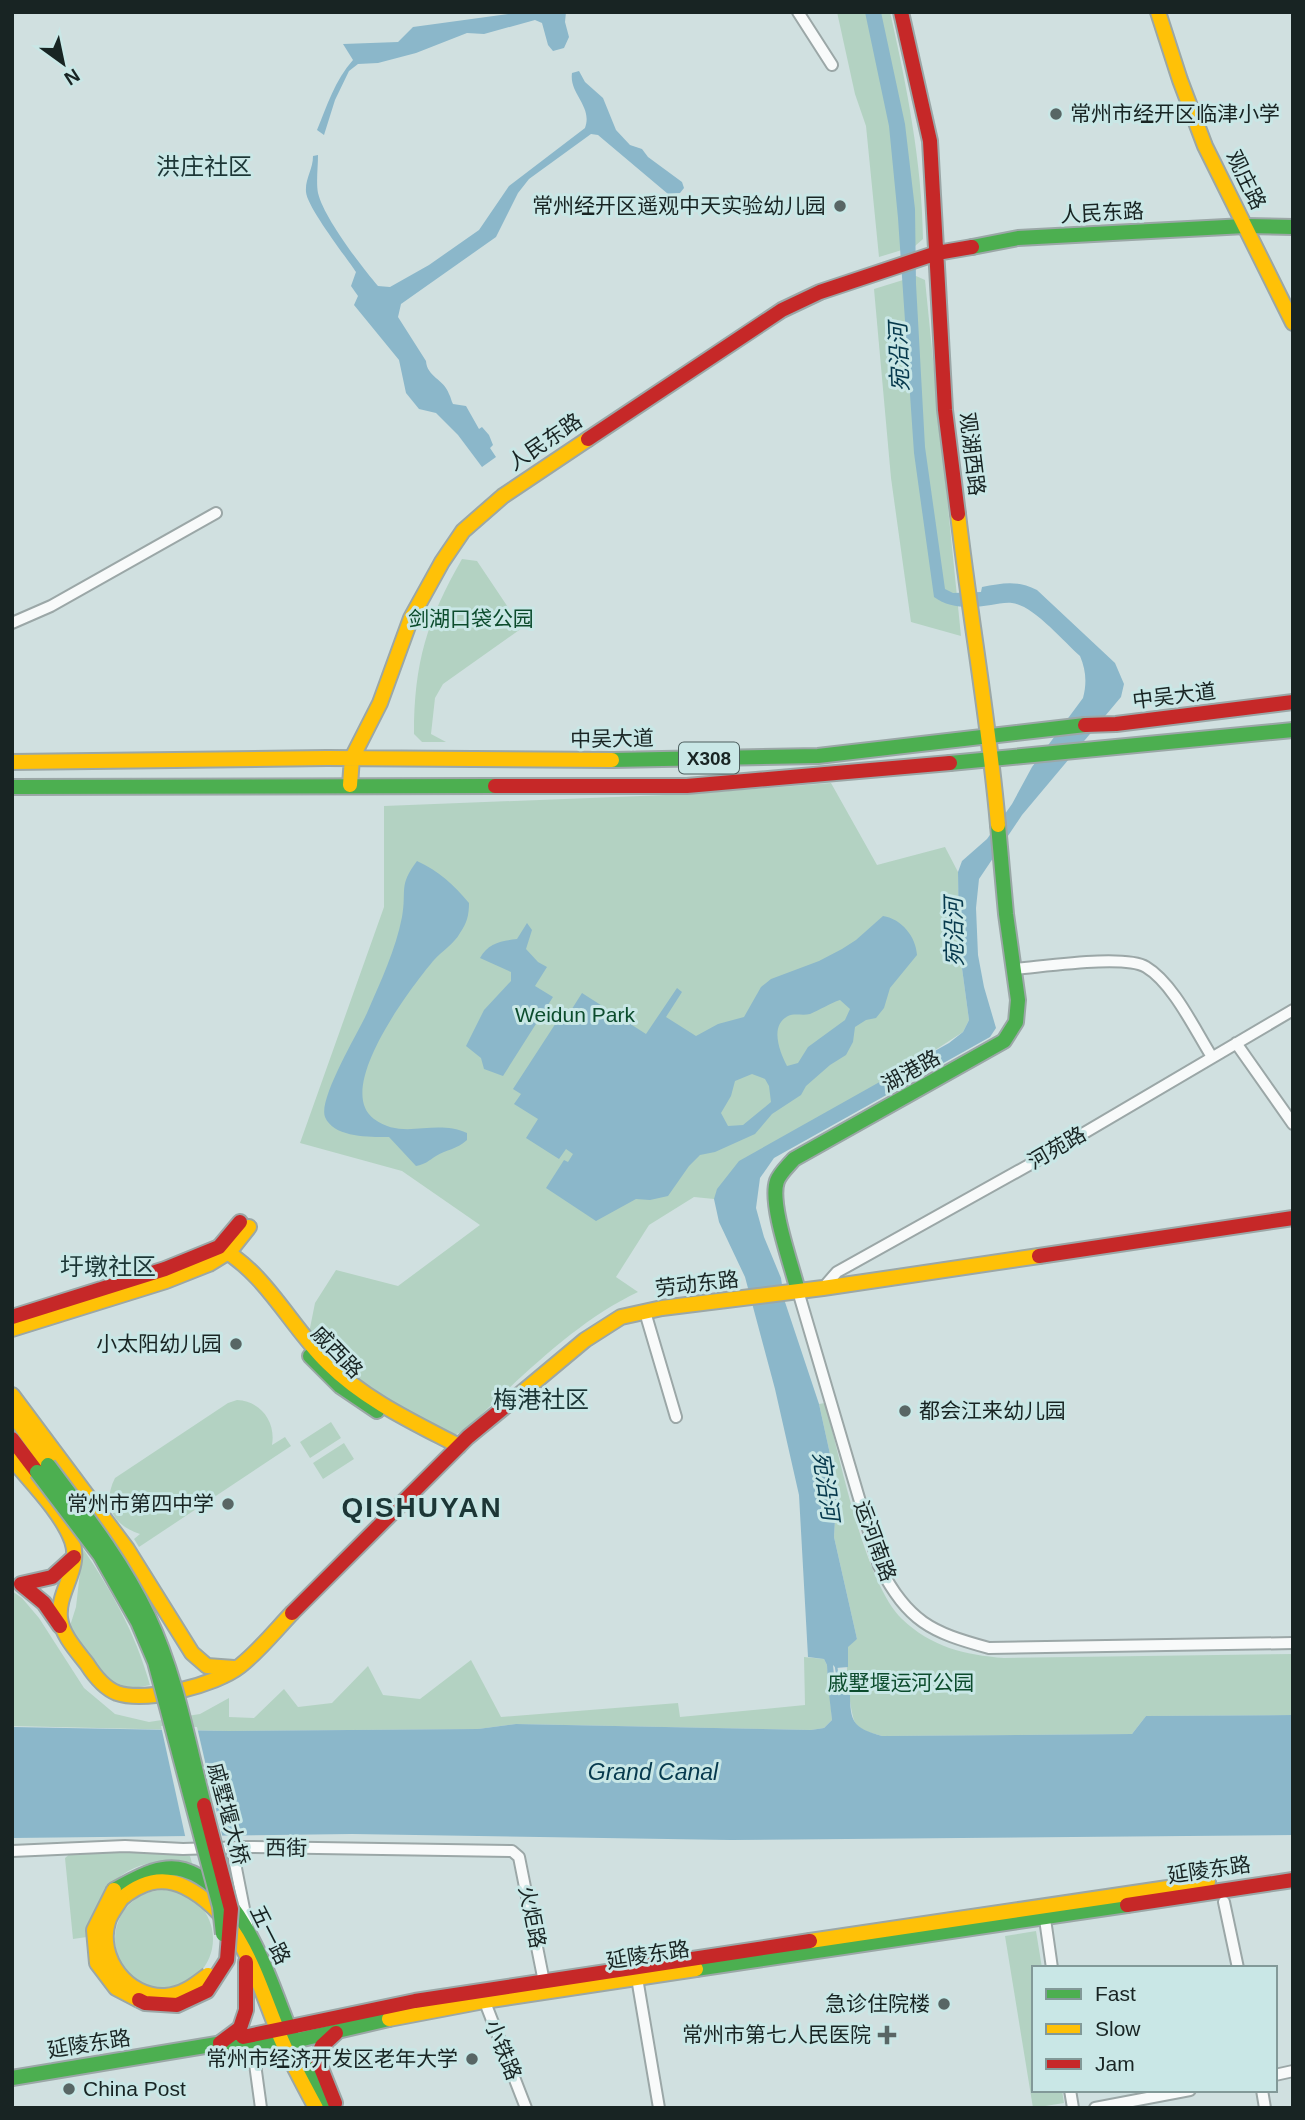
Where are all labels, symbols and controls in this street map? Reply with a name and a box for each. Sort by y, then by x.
north arrow [28,28,98,98]
text: N [61,64,83,89]
place label: 常州市经开区临津小学 [1070,102,1280,125]
marker: 常州市经开区临津小学 [1048,106,1064,122]
street label: 观庄路 [1222,146,1271,213]
district label: 洪庄社区 [156,153,252,180]
place label: 常州经开区遥观中天实验幼儿园 [532,194,826,217]
marker: 常州经开区遥观中天实验幼儿园 [832,198,848,214]
street label: 人民东路 [1059,199,1145,226]
water label: 宛沿河 [885,318,913,392]
street label: 人民东路 [503,409,586,475]
street label: 观湖西路 [956,411,989,497]
park label: 剑湖口袋公园 [408,607,534,630]
street label: 中吴大道 [1131,679,1217,712]
street label: 中吴大道 [570,726,654,751]
road number: X308 [679,743,739,774]
water label: 宛沿河 [940,893,968,967]
park label: Weidun Park [515,1003,635,1026]
street label: 湖港路 [878,1045,944,1096]
street label: 河苑路 [1024,1122,1090,1173]
district label: 圩墩社区 [60,1253,156,1280]
street label: 劳动东路 [654,1267,740,1300]
street label: 戚西路 [307,1321,368,1382]
place label: 小太阳幼儿园 [96,1332,222,1355]
marker: 小太阳幼儿园 [228,1336,244,1352]
district label: 梅港社区 [493,1386,589,1413]
place label: 都会江来幼儿园 [919,1399,1066,1422]
marker: 都会江来幼儿园 [897,1403,913,1419]
water label: 宛沿河 [808,1450,844,1526]
place label: 常州市第四中学 [67,1492,214,1515]
district label: QISHUYAN [341,1492,503,1523]
marker: 常州市第四中学 [220,1496,236,1512]
street label: 运河南路 [850,1497,901,1584]
park label: 戚墅堰运河公园 [828,1671,975,1694]
water label: Grand Canal [588,1759,719,1785]
street label: 戚墅堰大桥 [204,1760,253,1868]
street label: 西街 [265,1836,307,1859]
street label: 延陵东路 [1166,1852,1252,1887]
street label: 火炬路 [515,1884,550,1950]
street label: 五一路 [246,1901,295,1968]
street label: 延陵东路 [605,1937,691,1972]
legend [1032,1966,1277,2092]
text: Fast [1095,1982,1136,2005]
place label: 急诊住院楼 [825,1992,930,2015]
marker: 急诊住院楼 [936,1996,952,2012]
street label: 小铁路 [481,2016,526,2083]
text: Slow [1095,2017,1141,2040]
place label: 常州市第七人民医院 [682,2023,871,2046]
marker: 常州市第七人民医院 [877,2025,897,2045]
street label: 延陵东路 [46,2026,132,2061]
place label: 常州市经济开发区老年大学 [206,2047,458,2070]
marker: 常州市经济开发区老年大学 [464,2051,480,2067]
text: Jam [1095,2052,1135,2075]
place label: China Post [83,2077,186,2100]
marker: China Post [61,2081,77,2097]

